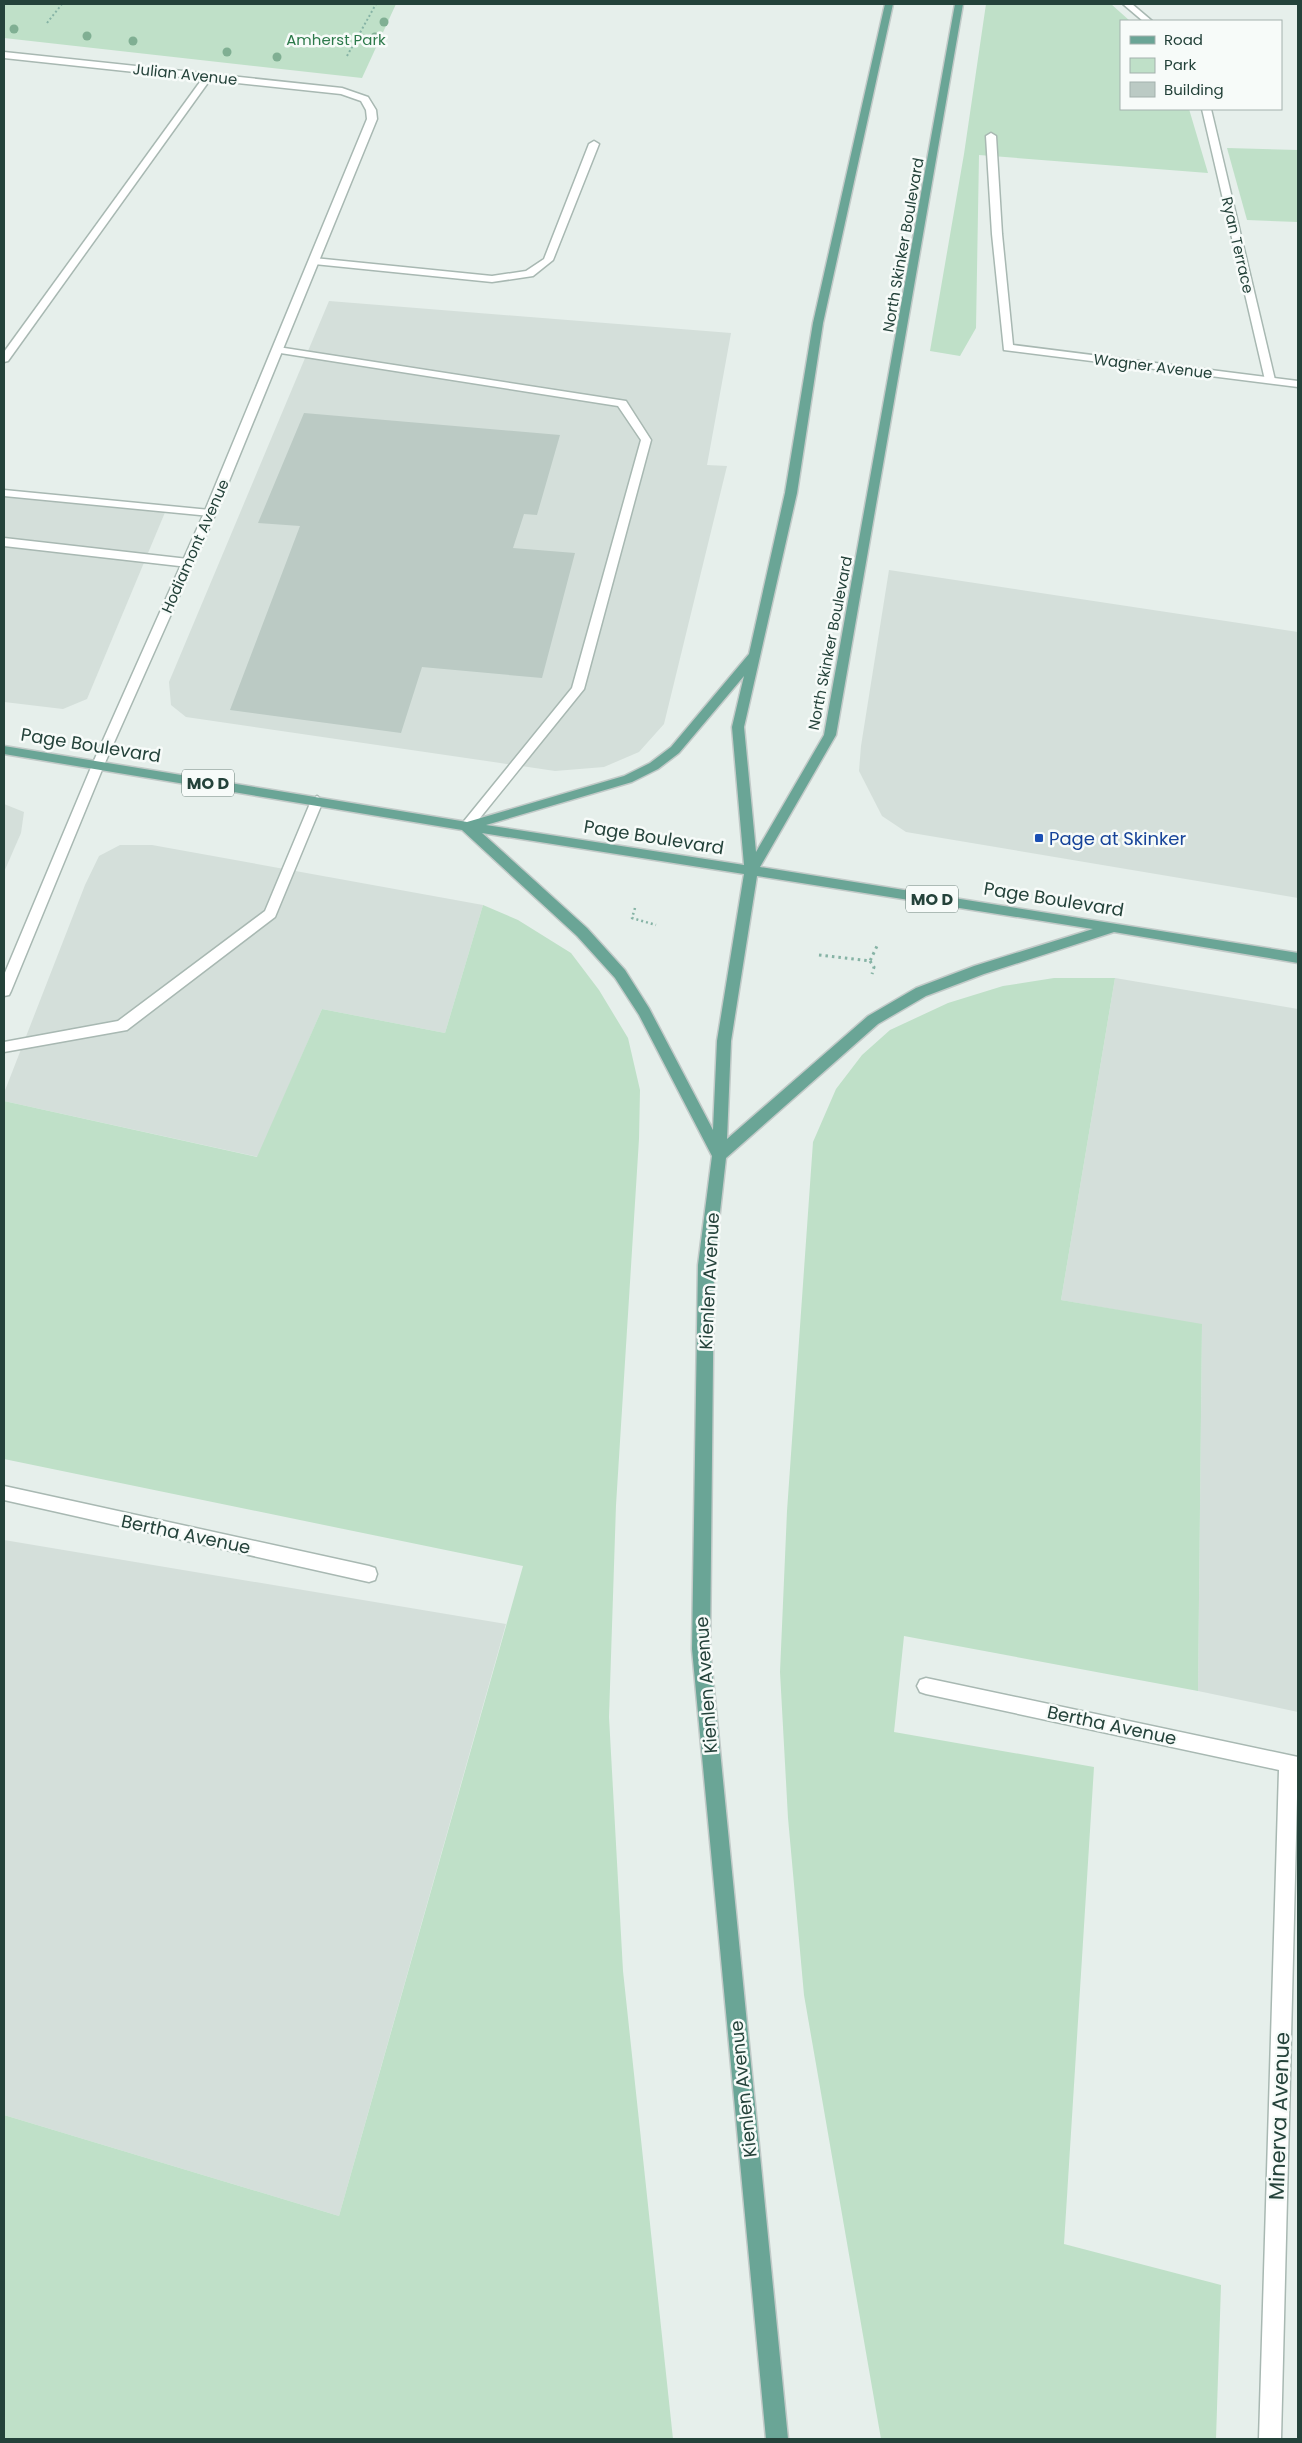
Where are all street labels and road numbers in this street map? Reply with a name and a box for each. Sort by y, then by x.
street label: Julian Avenue [132,58,238,90]
street label: North Skinker Boulevard [877,156,929,334]
street label: Ryan Terrace [1217,195,1259,295]
street label: Wagner Avenue [1092,348,1214,384]
street label: Hodiamont Avenue [156,476,234,616]
street label: North Skinker Boulevard [803,554,857,732]
street label: Page Boulevard [19,722,163,768]
road number: MO D [182,770,234,796]
street label: Page Boulevard [582,814,726,860]
street label: Page Boulevard [982,876,1126,922]
road number: MO D [906,886,958,912]
street label: Kienlen Avenue [693,1212,725,1350]
street label: Bertha Avenue [119,1508,253,1560]
street label: Kienlen Avenue [689,1616,723,1754]
street label: Bertha Avenue [1045,1699,1179,1751]
street label: Kienlen Avenue [723,2019,763,2159]
street label: Minerva Avenue [1262,2032,1296,2200]

